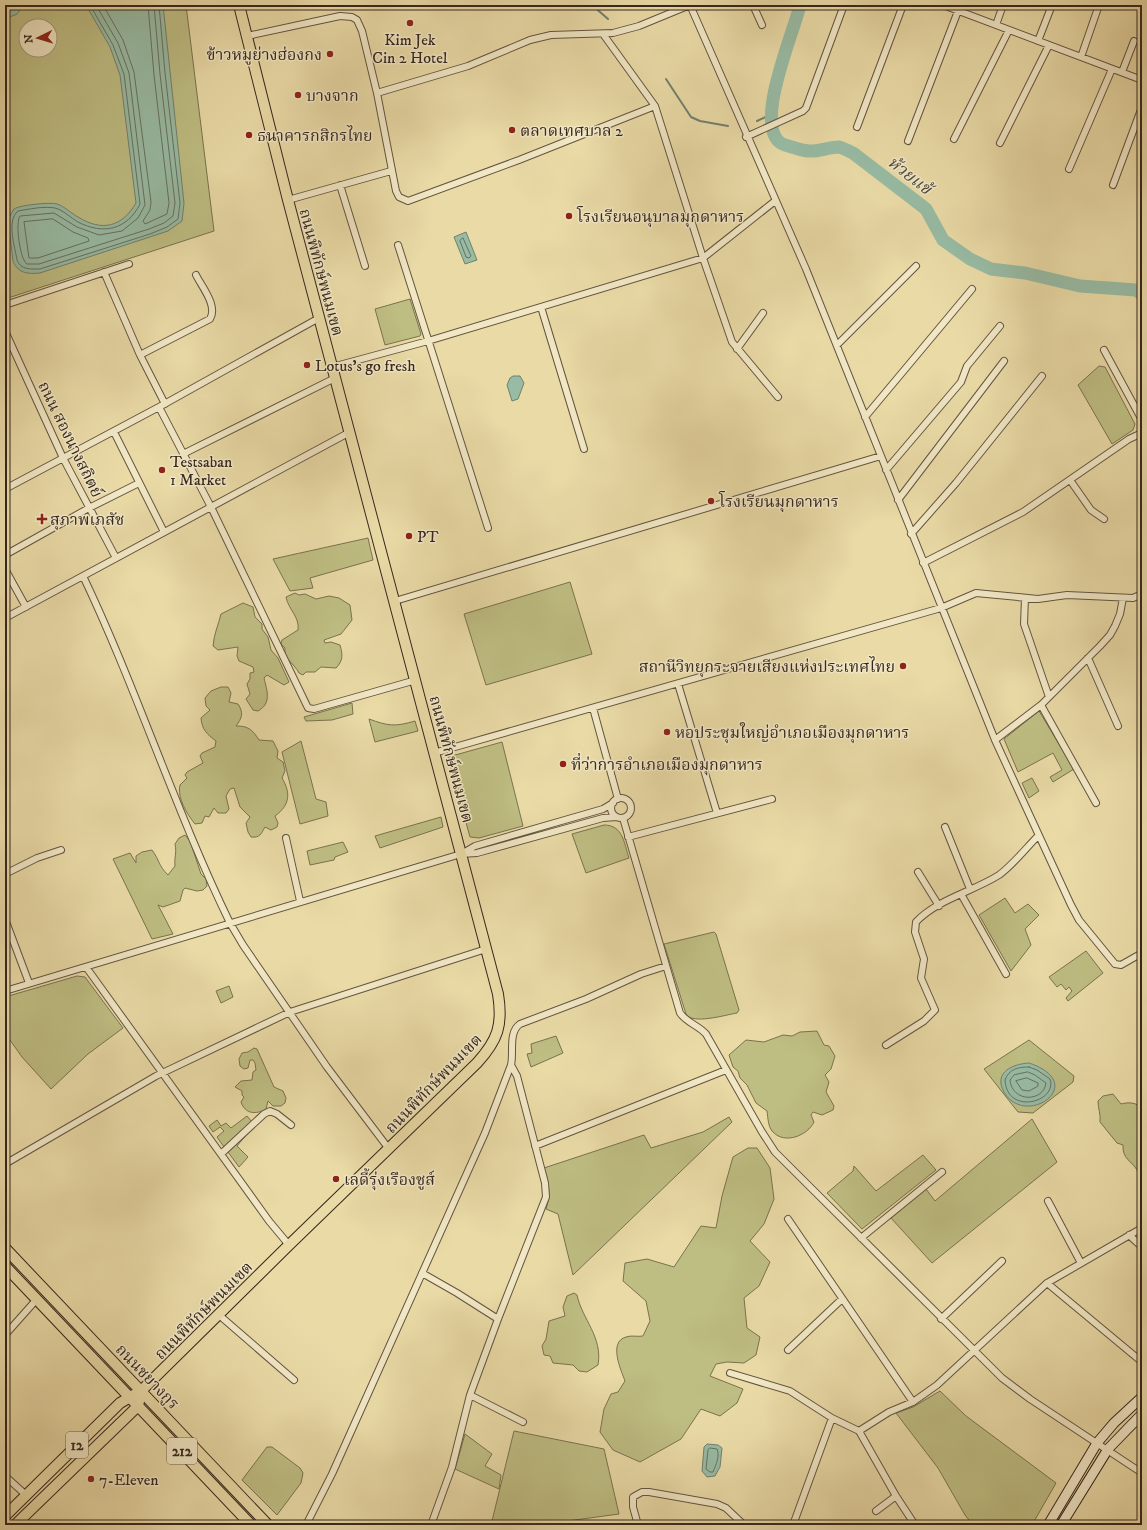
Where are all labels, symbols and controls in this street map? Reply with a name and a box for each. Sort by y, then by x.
north arrow [18,18,58,58]
marker: Kim Jek Cin 2 Hotel [405,18,415,28]
place label: Kim Jek Cin 2 Hotel [372,30,448,68]
text: N [22,34,36,44]
place label: ข้าวหมูย่างฮ่องกง [207,45,322,65]
marker: ข้าวหมูย่างฮ่องกง [325,49,335,59]
place label: บางจาก [306,86,359,106]
marker: บางจาก [293,90,303,100]
place label: ตลาดเทศบาล 2 [520,121,623,141]
place label: ธนาคารกสิกรไทย [257,125,373,146]
marker: ตลาดเทศบาล 2 [507,125,517,135]
marker: ธนาคารกสิกรไทย [244,130,254,140]
water label: ห้วยแข้ [883,152,938,202]
street label: ถนนพิทักษ์พนมเขต [294,206,348,338]
place label: โรงเรียนอนุบาลมุกดาหาร [576,206,744,228]
marker: โรงเรียนอนุบาลมุกดาหาร [564,211,574,221]
place label: Lotus's go fresh [315,356,416,376]
marker: Lotus's go fresh [302,360,312,370]
street label: ถนน สองนางสถิตย์ [33,378,107,501]
place label: Testsaban 1 Market [170,452,233,490]
marker: Testsaban 1 Market [157,465,167,475]
place label: โรงเรียนมุกดาหาร [718,491,839,513]
marker: โรงเรียนมุกดาหาร [706,496,716,506]
place label: สุภาพเภสัช [50,510,124,531]
marker: สุภาพเภสัช [37,514,47,524]
place label: PT [417,527,439,547]
marker: PT [404,531,414,541]
place label: สถานีวิทยุกระจายเสียงแห่งประเทศไทย [639,656,895,678]
marker: สถานีวิทยุกระจายเสียงแห่งประเทศไทย [898,661,908,671]
street label: ถนนพิทักษ์พนมเขต [424,693,478,825]
place label: หอประชุมใหญ่อำเภอเมืองมุกดาหาร [675,722,909,744]
marker: หอประชุมใหญ่อำเภอเมืองมุกดาหาร [662,727,672,737]
place label: ที่ว่าการอำเภอเมืองมุกดาหาร [571,753,763,776]
marker: ที่ว่าการอำเภอเมืองมุกดาหาร [558,759,568,769]
street label: ถนนพิทักษ์พนมเขต [381,1030,486,1138]
place label: เลดี้รุ่งเรืองชูส์ [344,1168,435,1191]
marker: เลดี้รุ่งเรืองชูส์ [331,1174,341,1184]
street label: ถนนพิทักษ์พนมเขต [150,1257,257,1364]
street label: ถนนชยางกูร [111,1340,183,1414]
road number: 12 [66,1432,88,1458]
road number: 212 [167,1438,197,1464]
place label: 7-Eleven [99,1470,159,1490]
marker: 7-Eleven [86,1474,96,1484]

